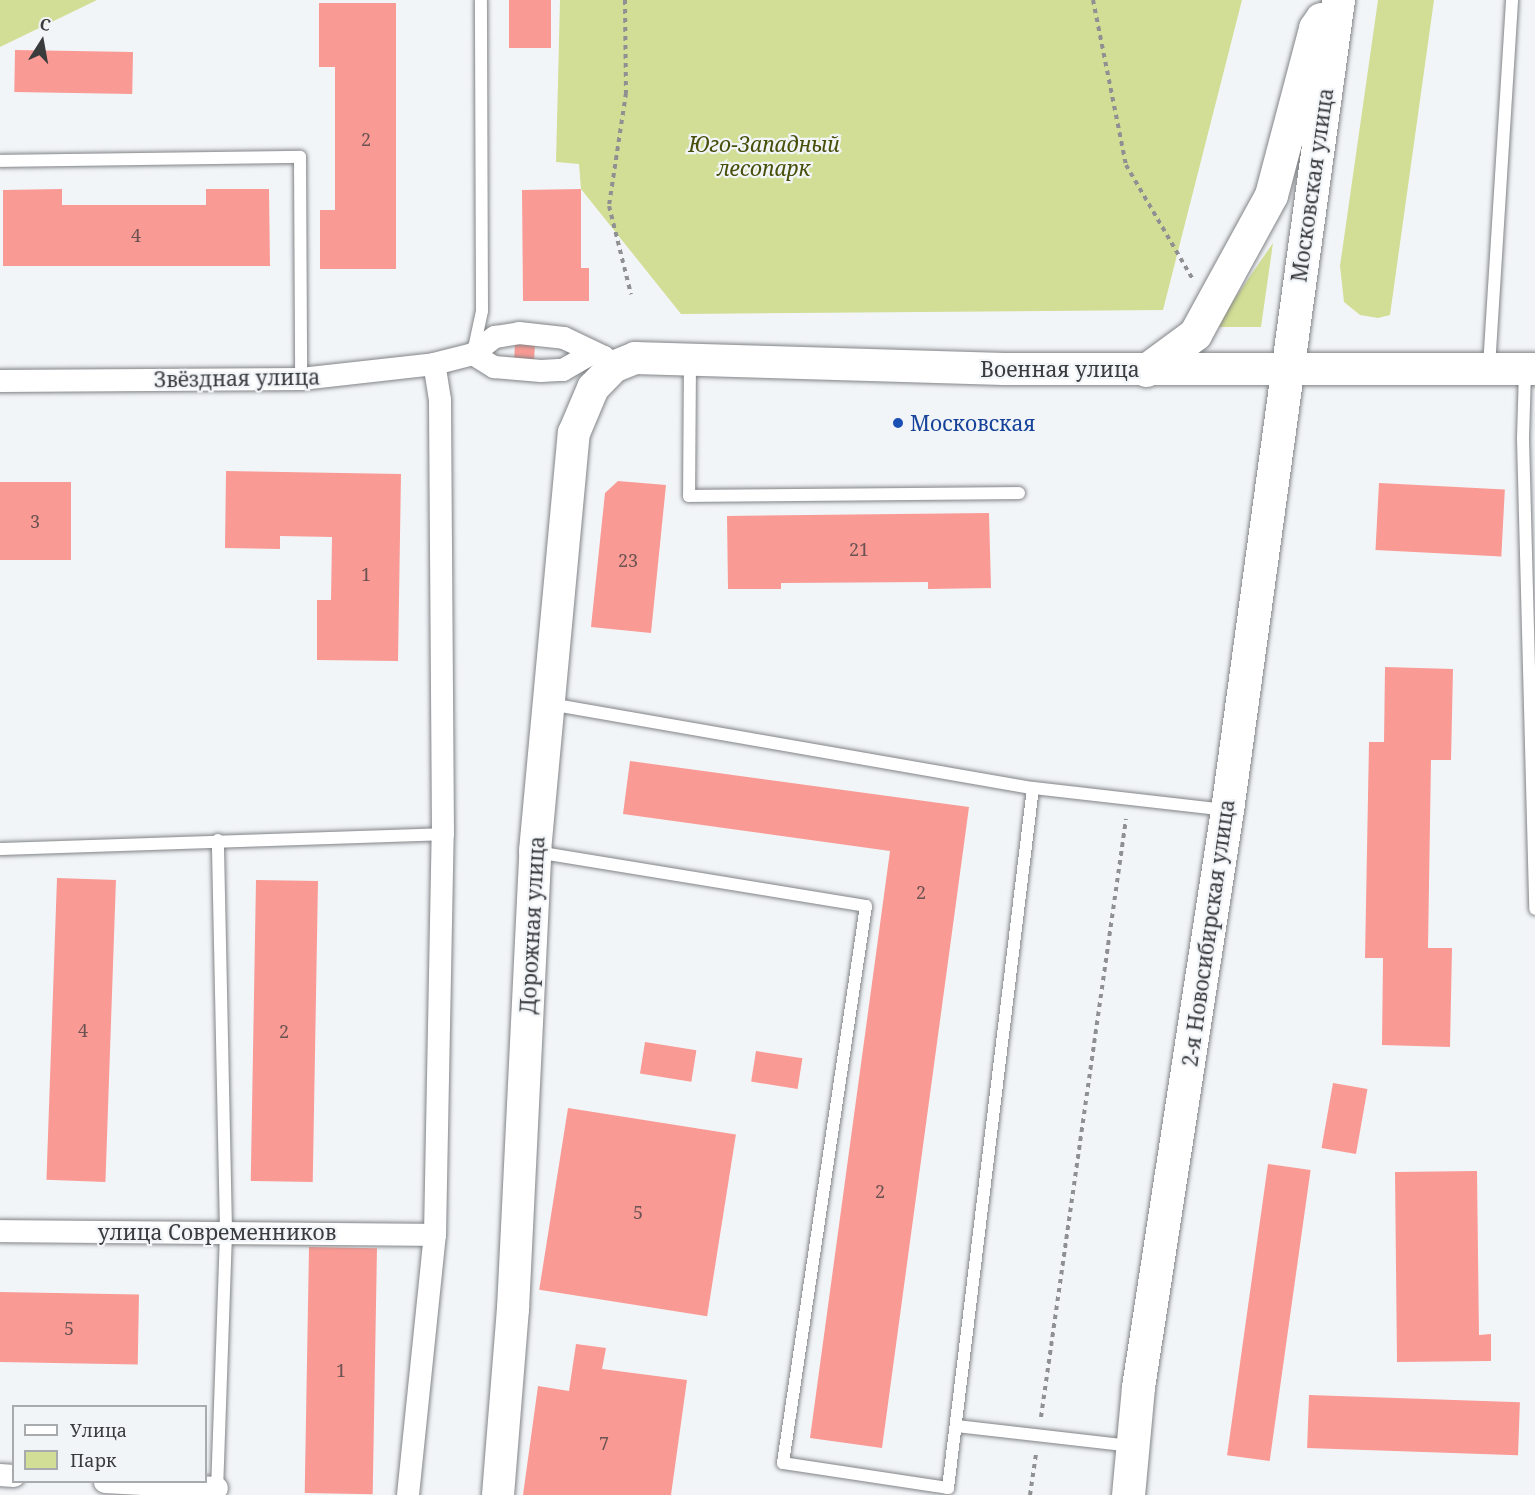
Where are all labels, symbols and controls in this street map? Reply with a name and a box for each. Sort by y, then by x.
north arrow [12,12,72,72]
text: С [38,13,53,36]
street label: Московская улица [1286,86,1338,284]
house number: 2 [361,128,371,150]
park label: Юго-Западный лесопарк [688,131,840,181]
house number: 4 [131,224,141,246]
street label: Военная улица [980,356,1140,382]
street label: Звёздная улица [153,364,321,392]
place label: Московская [910,410,1035,436]
marker: Московская [891,416,905,430]
house number: 3 [30,510,40,532]
house number: 21 [849,538,869,560]
house number: 23 [618,549,638,571]
house number: 1 [361,563,371,585]
street label: 2-я Новосибирская улица [1177,798,1239,1068]
street label: Дорожная улица [515,835,549,1015]
house number: 2 [916,881,926,903]
house number: 4 [78,1019,88,1041]
house number: 2 [279,1020,289,1042]
house number: 2 [875,1180,885,1202]
house number: 5 [633,1201,643,1223]
street label: улица Современников [98,1219,336,1245]
house number: 5 [64,1317,74,1339]
house number: 1 [336,1359,346,1381]
legend [12,1405,207,1483]
text: Улица [70,1418,127,1442]
house number: 7 [599,1432,609,1454]
text: Парк [70,1448,117,1472]

